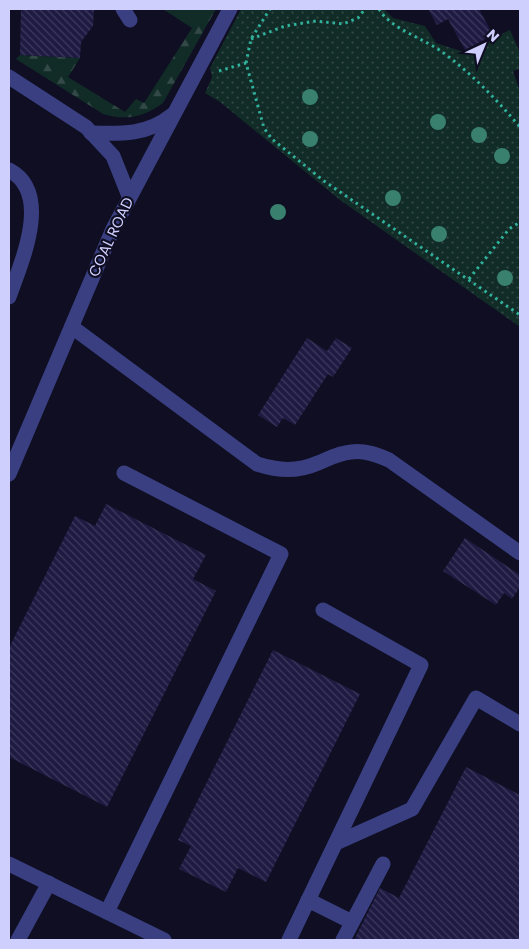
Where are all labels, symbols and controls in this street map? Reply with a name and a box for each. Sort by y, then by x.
north arrow [459,20,509,70]
text: N [482,25,504,46]
street label: COAL ROAD [83,194,138,280]

